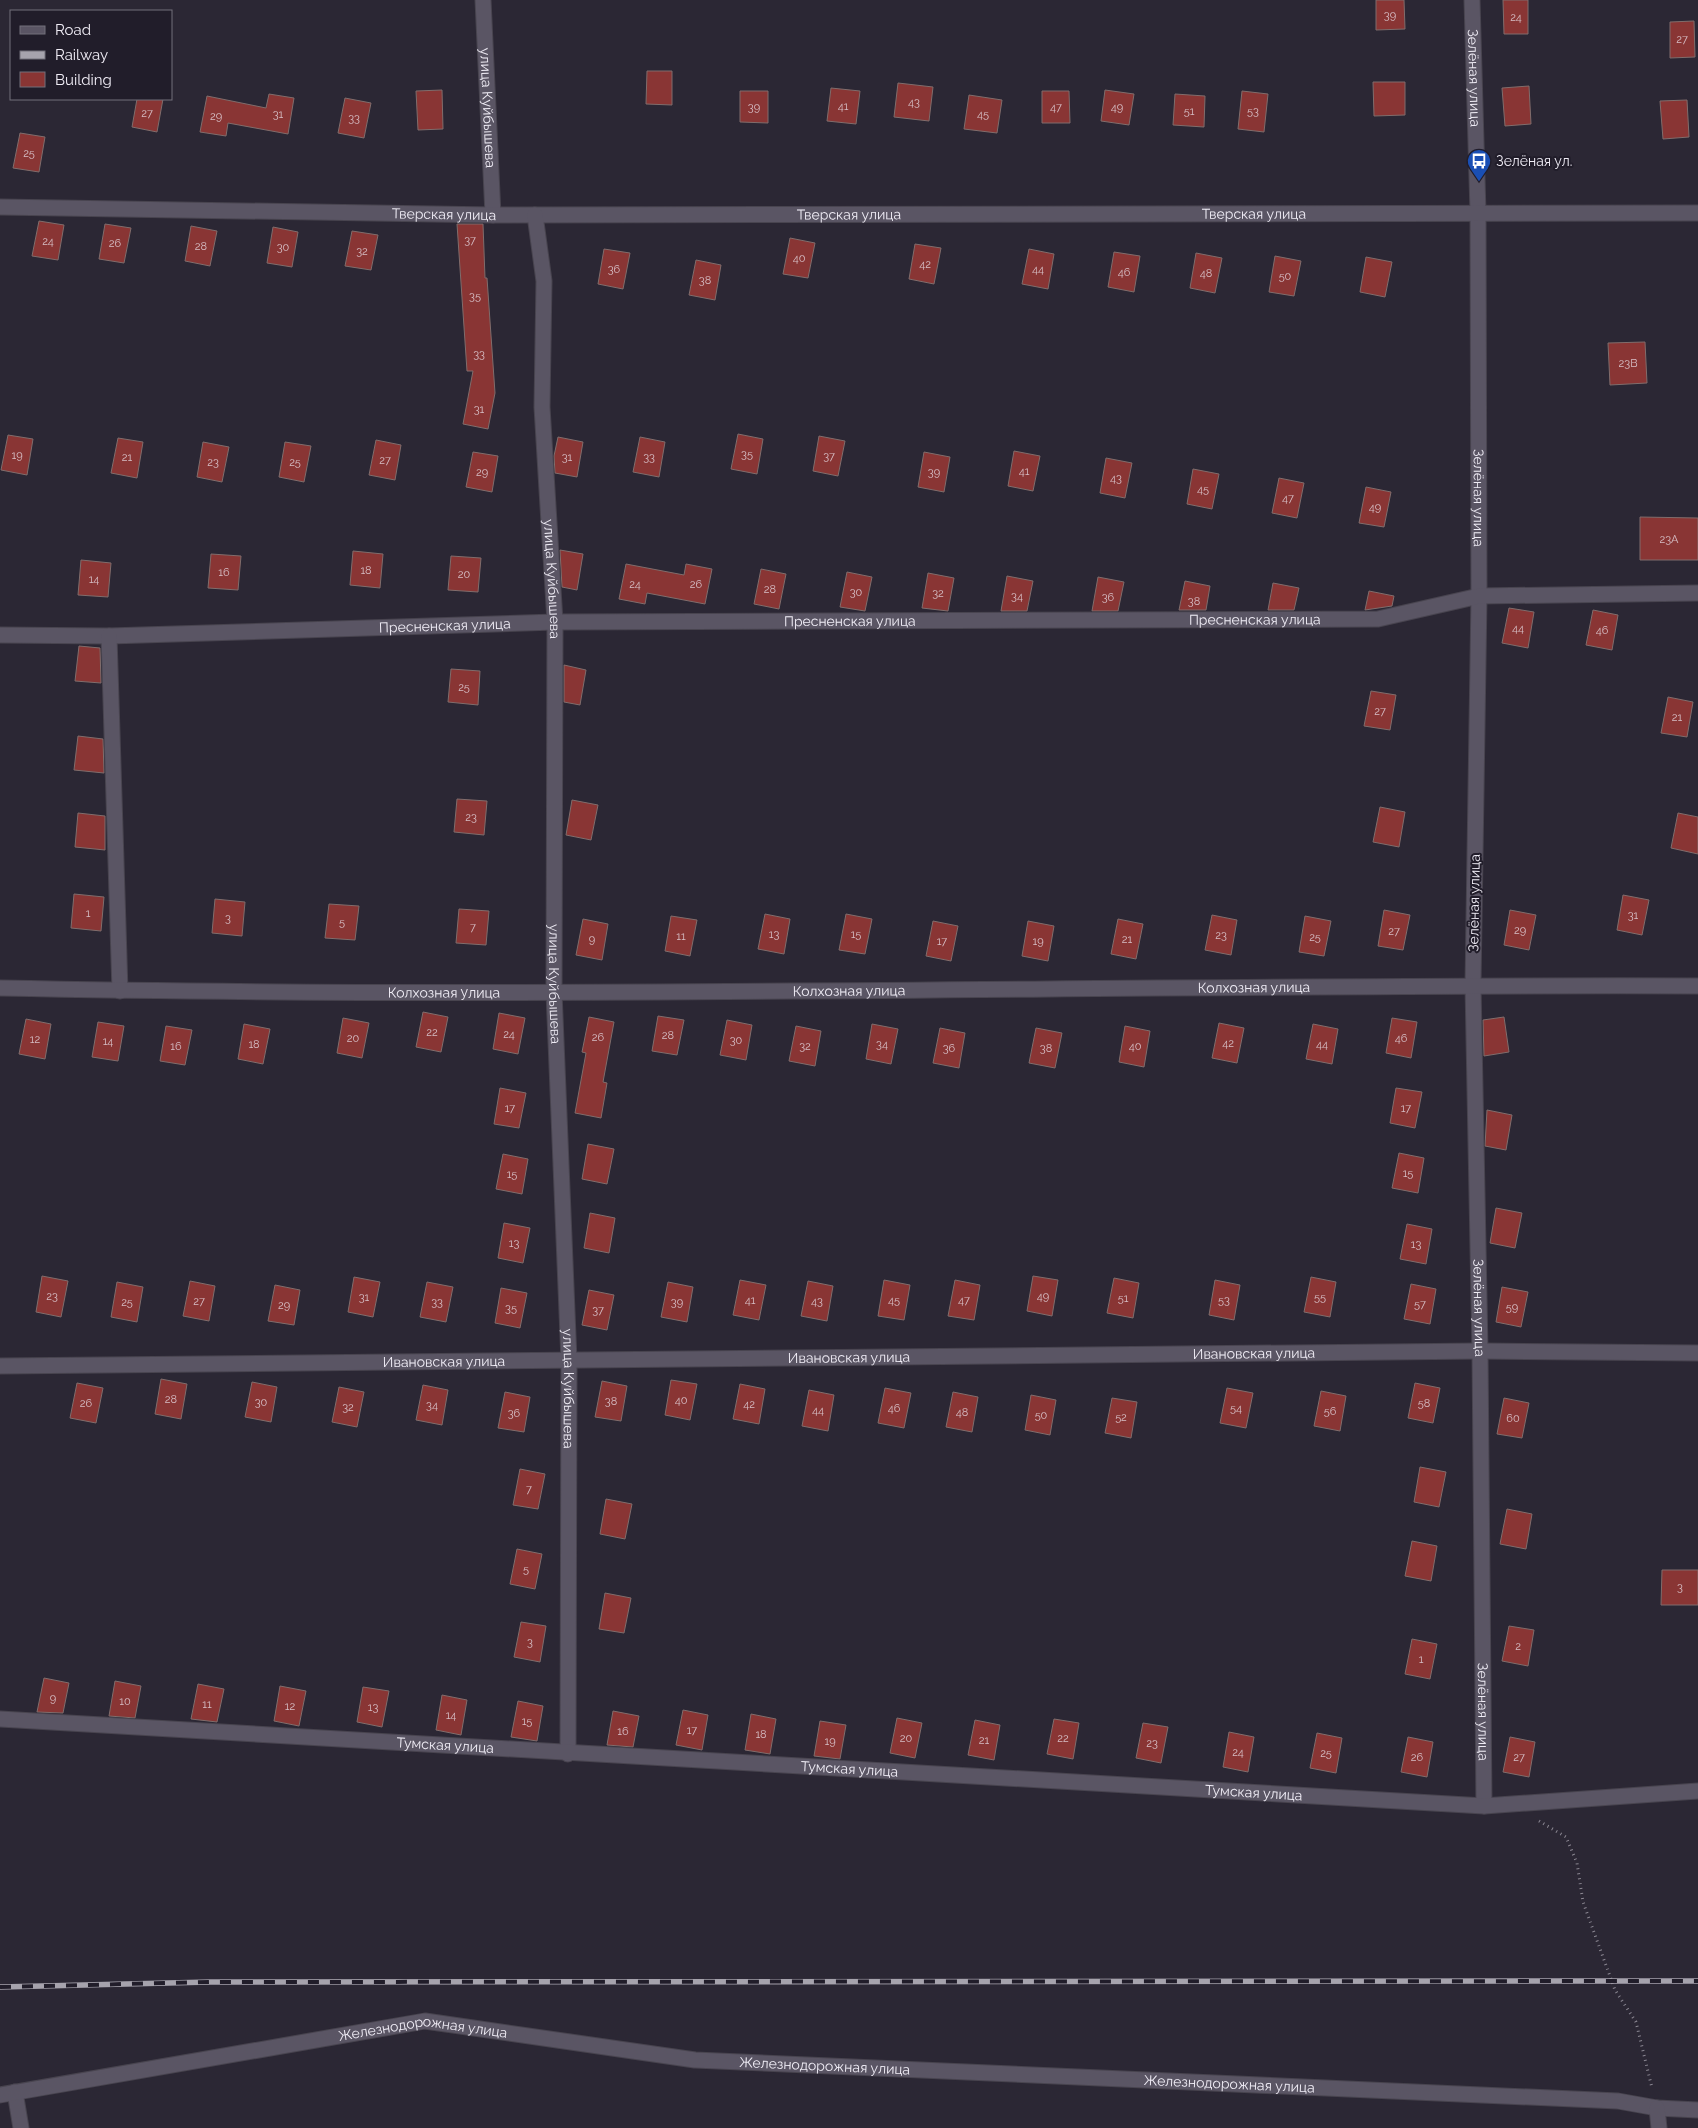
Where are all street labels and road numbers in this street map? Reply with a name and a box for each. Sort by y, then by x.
street label: Зелёная улица [1465,29,1484,127]
street label: улица Куйбышева [477,48,499,168]
street label: Тверская улица [392,205,496,223]
street label: Тверская улица [797,206,901,222]
street label: Тверская улица [1202,206,1306,222]
street label: Зелёная улица [1471,449,1487,547]
street label: улица Куйбышева [541,519,563,639]
street label: Пресненская улица [1189,611,1321,628]
street label: Пресненская улица [784,613,916,629]
street label: Пресненская улица [379,615,511,636]
street label: Зелёная улица [1465,854,1483,952]
street label: улица Куйбышева [546,924,564,1044]
street label: Колхозная улица [1198,979,1310,996]
street label: Колхозная улица [793,982,905,999]
street label: Колхозная улица [388,984,500,1001]
street label: Зелёная улица [1470,1259,1488,1357]
street label: улица Куйбышева [560,1328,577,1449]
street label: Ивановская улица [1193,1345,1315,1362]
street label: Ивановская улица [788,1349,910,1366]
street label: Ивановская улица [383,1353,505,1370]
street label: Зелёная улица [1475,1663,1492,1761]
street label: Тумская улица [396,1734,494,1756]
street label: Тумская улица [800,1758,899,1780]
street label: Тумская улица [1205,1782,1303,1803]
street label: Железнодорожная улица [337,2013,508,2044]
street label: Железнодорожная улица [739,2054,911,2078]
street label: Железнодорожная улица [1143,2072,1315,2096]

